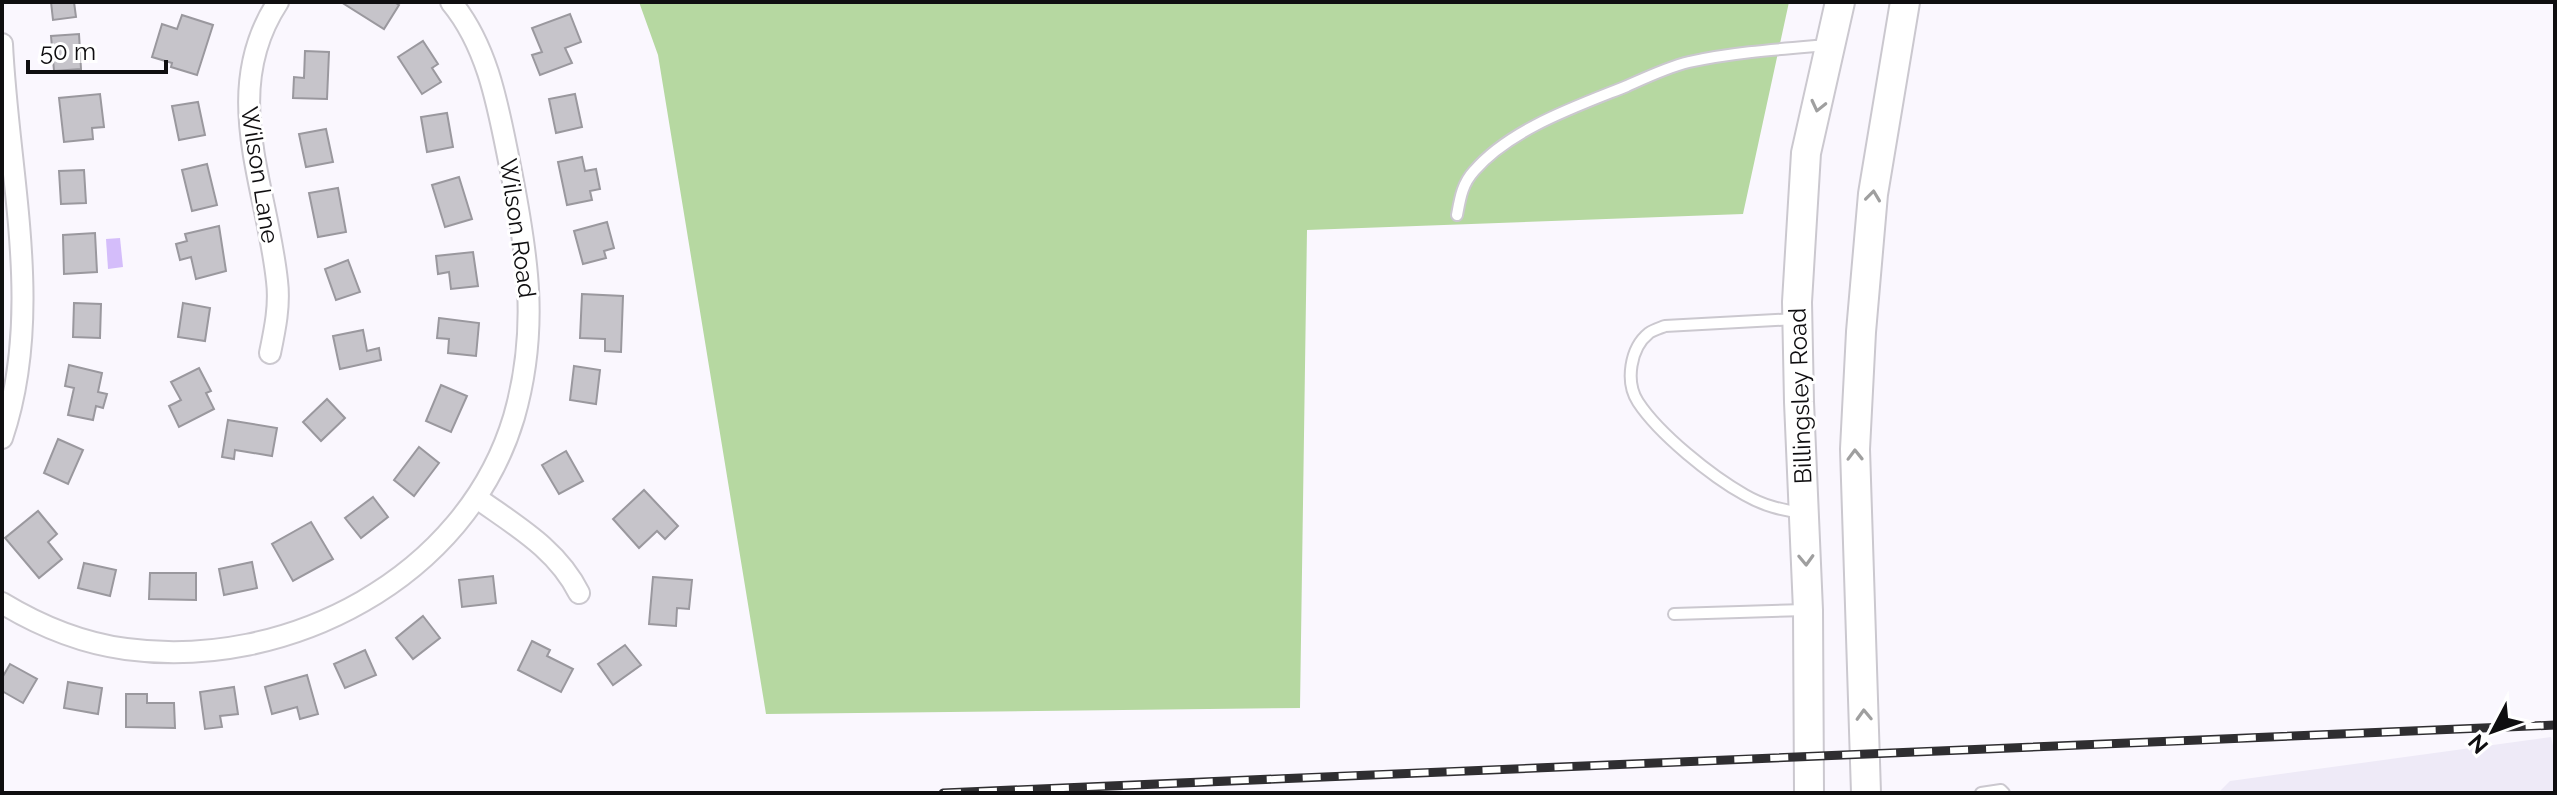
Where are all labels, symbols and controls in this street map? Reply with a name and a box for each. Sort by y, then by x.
scale bar [28,24,166,74]
text: 50 m [40,37,96,66]
one-way arrow [1810,98,1827,112]
street label: Wilson Lane [235,105,285,245]
street label: Wilson Road [494,156,542,300]
one-way arrow [1864,189,1881,203]
street label: Billingsley Road [1782,307,1818,485]
one-way arrow [1847,448,1864,461]
one-way arrow [1797,554,1814,567]
north arrow [2453,691,2533,771]
one-way arrow [1856,708,1873,721]
text: N [2463,729,2493,759]

